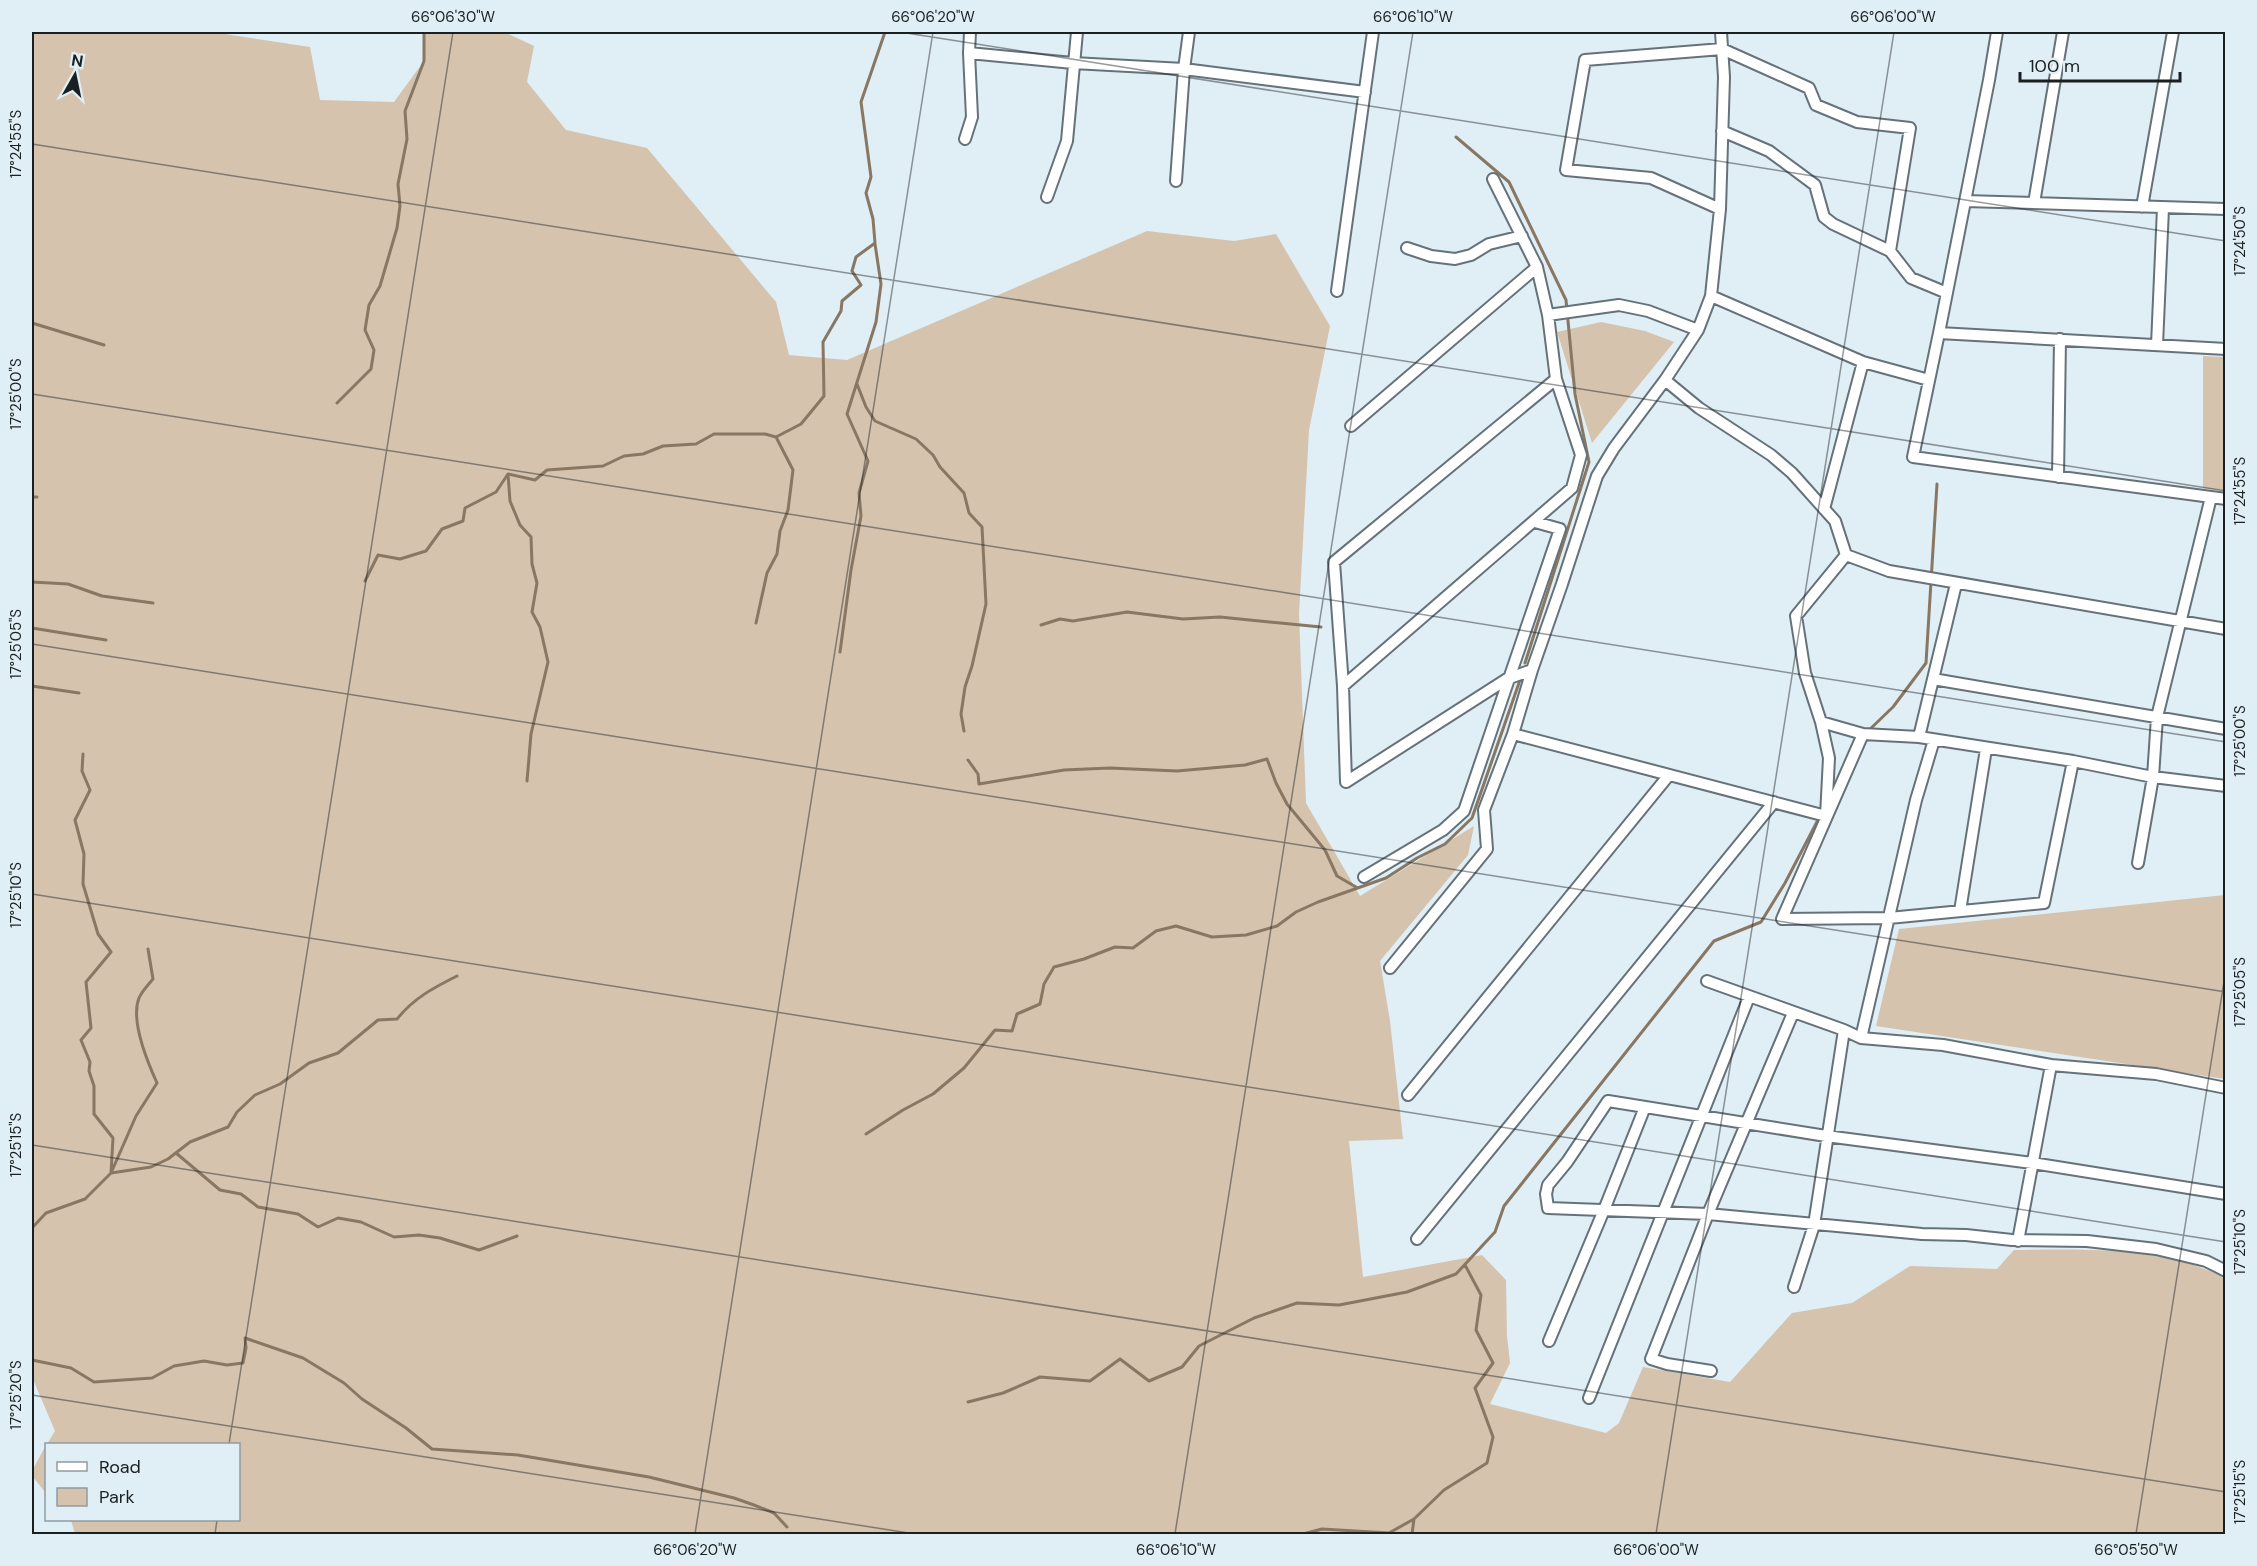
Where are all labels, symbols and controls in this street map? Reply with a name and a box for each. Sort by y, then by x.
text: 66°06'30"W [411,7,496,27]
text: 66°06'20"W [891,7,975,27]
text: 66°06'10"W [1373,7,1453,27]
text: 66°06'00"W [1850,7,1936,27]
north arrow [45,45,105,105]
scale bar [2020,45,2180,83]
text: N [70,49,85,72]
text: 100 m [2029,54,2080,78]
text: 17°24'55"S [6,110,26,178]
text: 17°24'50"S [2230,206,2250,276]
text: 17°25'00"S [6,358,26,430]
text: 17°24'55"S [2230,457,2250,525]
text: 17°25'05"S [6,609,26,679]
text: 17°25'00"S [2230,705,2250,777]
text: 17°25'10"S [6,862,26,928]
text: 17°25'05"S [2230,957,2250,1027]
text: 17°25'15"S [6,1113,26,1177]
text: 17°25'10"S [2230,1209,2250,1275]
text: 17°25'20"S [6,1360,26,1430]
legend [45,1443,240,1521]
text: Road [99,1455,141,1479]
text: 17°25'15"S [2230,1460,2250,1524]
text: Park [99,1485,135,1509]
text: 66°06'20"W [653,1540,737,1560]
text: 66°06'10"W [1136,1540,1216,1560]
text: 66°06'00"W [1613,1540,1699,1560]
text: 66°05'50"W [2094,1540,2178,1560]

